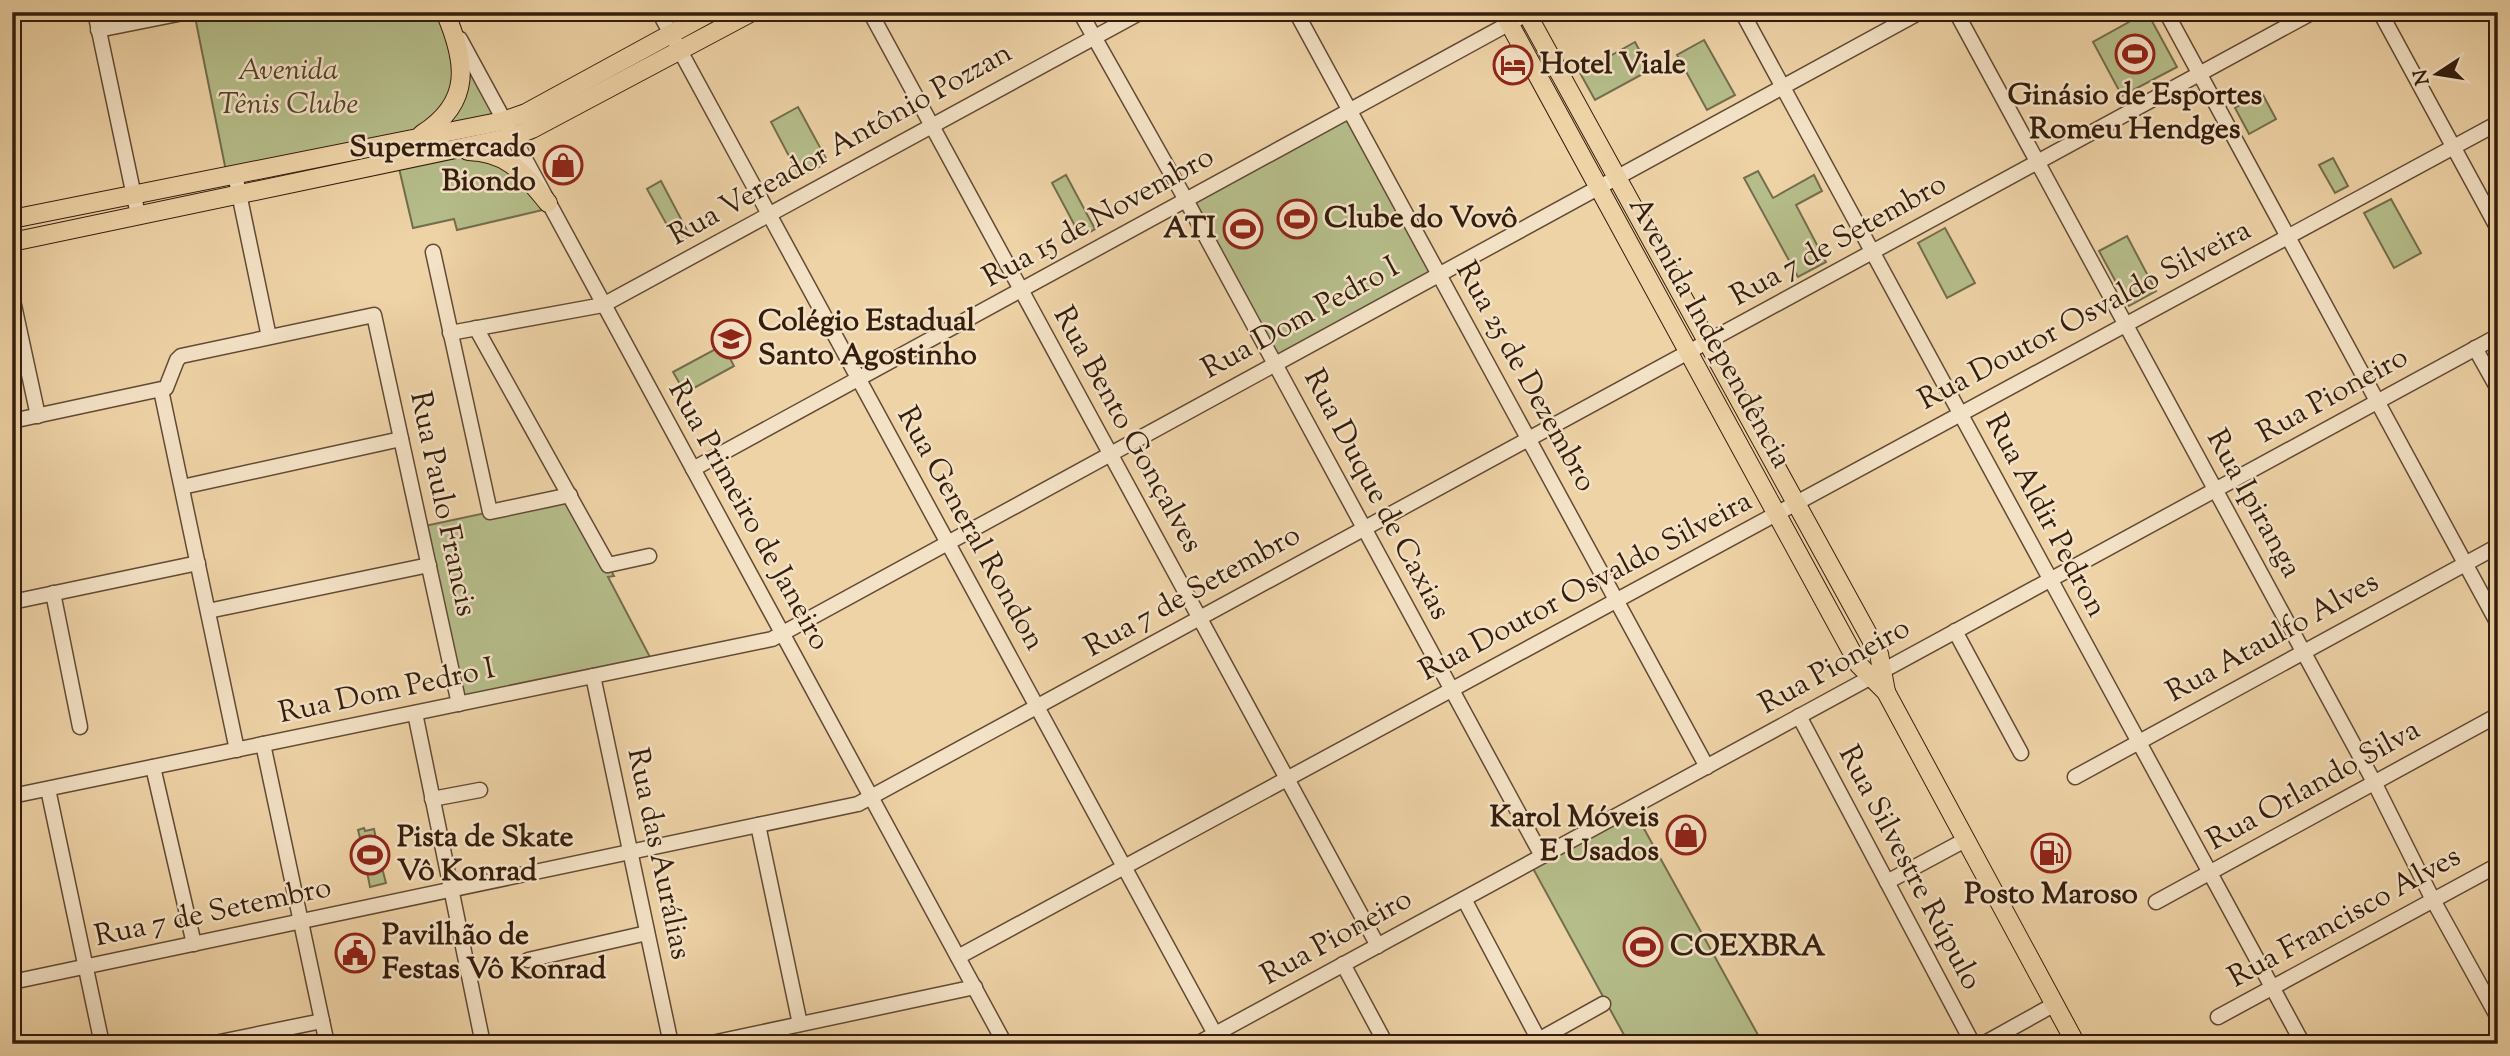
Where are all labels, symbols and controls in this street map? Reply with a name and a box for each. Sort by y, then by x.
street label: Rua Vereador Antônio Pozzan [662,32,1021,257]
sports icon: Ginásio de Esportes Romeu Hendges [2114,33,2156,75]
north arrow [2402,38,2472,108]
hotel icon: Hotel Viale [1492,44,1534,86]
place label: Hotel Viale [1540,44,1686,87]
park label: Avenida Tênis Clube [218,50,358,127]
text: N [2408,67,2438,87]
place label: Ginásio de Esportes Romeu Hendges [2008,75,2263,152]
place label: Supermercado Biondo [349,127,536,204]
street label: Rua 15 de Novembro [976,137,1222,299]
shop icon: Supermercado Biondo [542,144,584,186]
street label: Rua 7 de Setembro [1723,164,1955,318]
street label: Avenida Independência [1616,189,1802,477]
sports icon: Clube do Vovô [1276,198,1318,240]
place label: Clube do Vovô [1324,198,1518,241]
place label: ATI [1163,208,1216,251]
sports icon: ATI [1222,208,1264,250]
street label: Rua Doutor Osvaldo Silveira [1911,210,2259,422]
street label: Rua Dom Pedro I [1194,247,1408,391]
street label: Rua 25 de Dezembro [1444,254,1606,500]
street label: Rua Bento Gonçalves [1041,299,1213,561]
place label: Colégio Estadual Santo Agostinho [758,301,977,378]
school or university icon: Colégio Estadual Santo Agostinho [710,318,752,360]
street label: Rua Pioneiro [2250,337,2416,455]
street label: Rua Duque de Caxias [1292,362,1460,628]
street label: Rua Primeiro de Janeiro [656,373,840,659]
street label: Rua Paulo Francis [397,388,487,620]
street label: Rua General Rondon [885,399,1055,659]
street label: Rua Aldir Pedron [1973,406,2117,626]
street label: Rua Ipiranga [2194,422,2312,586]
street label: Rua Doutor Osvaldo Silveira [1412,481,1760,693]
street label: Rua 7 de Setembro [1077,515,1309,669]
street label: Rua Ataulfo Alves [2159,562,2387,714]
street label: Rua Pioneiro [1752,608,1918,726]
street label: Rua Dom Pedro I [275,648,499,736]
street label: Rua Orlando Silva [2200,709,2429,862]
street label: Rua Silvestre Rúpulo [1826,738,1992,998]
street label: Rua das Aurálias [615,744,701,964]
place label: Karol Móveis E Usados [1490,797,1659,874]
shop icon: Karol Móveis E Usados [1665,814,1707,856]
place label: Pista de Skate Vô Konrad [397,817,574,894]
fuel station icon: Posto Maroso [2030,832,2072,874]
sports icon: Pista de Skate Vô Konrad [349,834,391,876]
street label: Rua Francisco Alves [2221,836,2469,1000]
street label: Rua 7 de Setembro [91,867,335,959]
place label: Posto Maroso [1964,874,2138,917]
street label: Rua Pioneiro [1254,879,1420,997]
place label: Pavilhão de Festas Vô Konrad [382,915,606,992]
sports icon: COEXBRA [1622,926,1664,968]
place label: COEXBRA [1670,926,1826,969]
public building icon: Pavilhão de Festas Vô Konrad [334,932,376,974]

